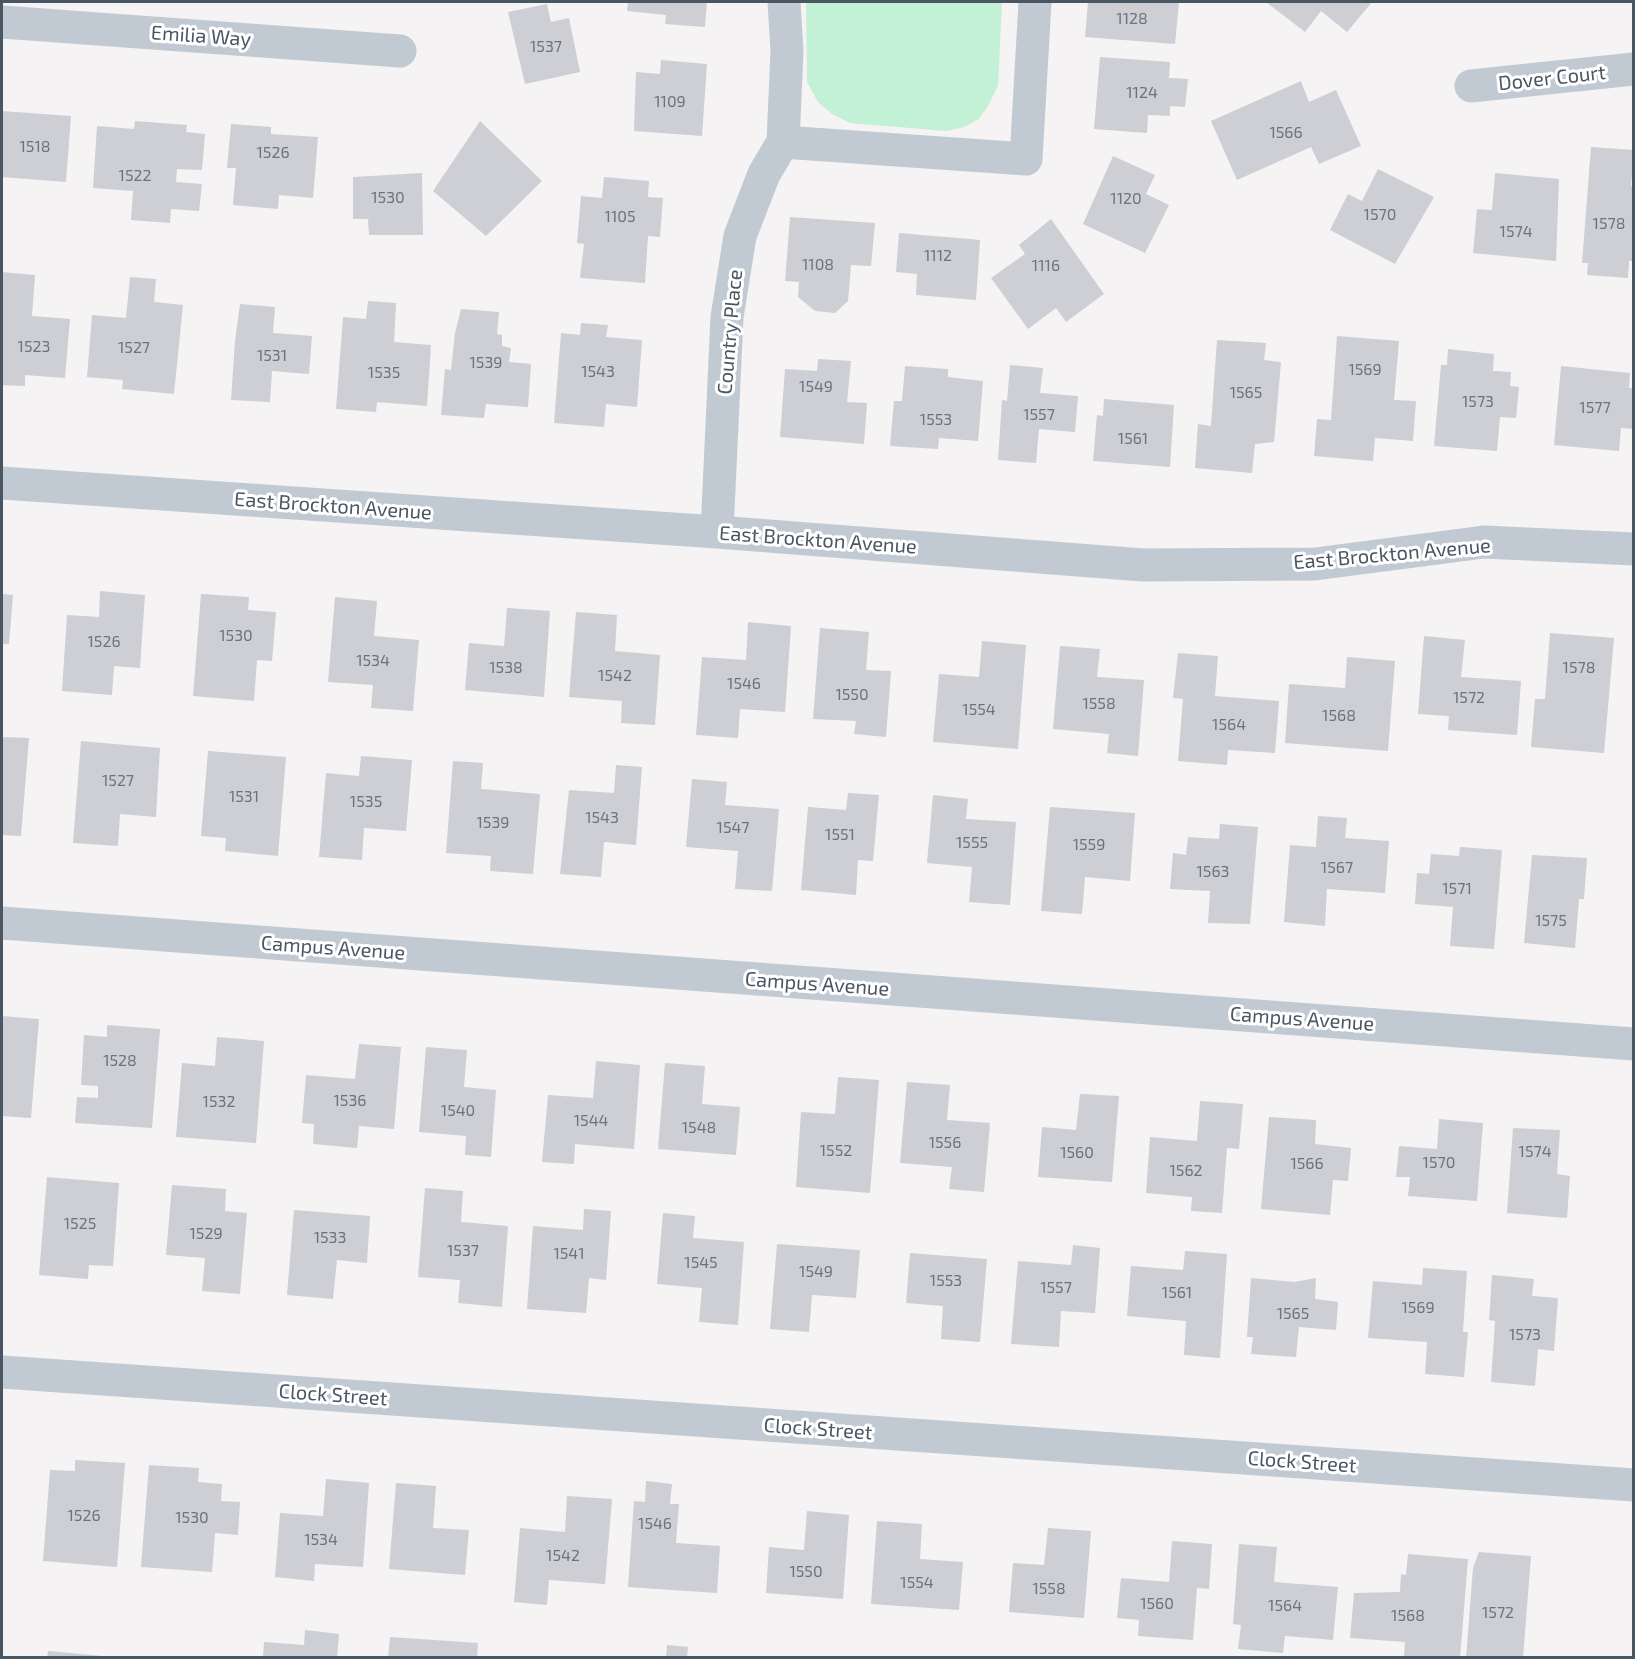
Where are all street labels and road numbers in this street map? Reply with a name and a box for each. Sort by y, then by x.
street label: Emilia Way [150,21,252,51]
street label: Dover Court [1497,60,1607,96]
street label: Country Place [713,268,747,396]
street label: East Brockton Avenue [233,487,433,525]
street label: East Brockton Avenue [718,521,918,559]
street label: East Brockton Avenue [1292,533,1492,575]
street label: Campus Avenue [260,931,406,965]
street label: Campus Avenue [744,967,890,1001]
street label: Campus Avenue [1229,1002,1375,1036]
street label: Clock Street [278,1379,388,1411]
street label: Clock Street [763,1413,873,1445]
street label: Clock Street [1247,1446,1357,1478]

